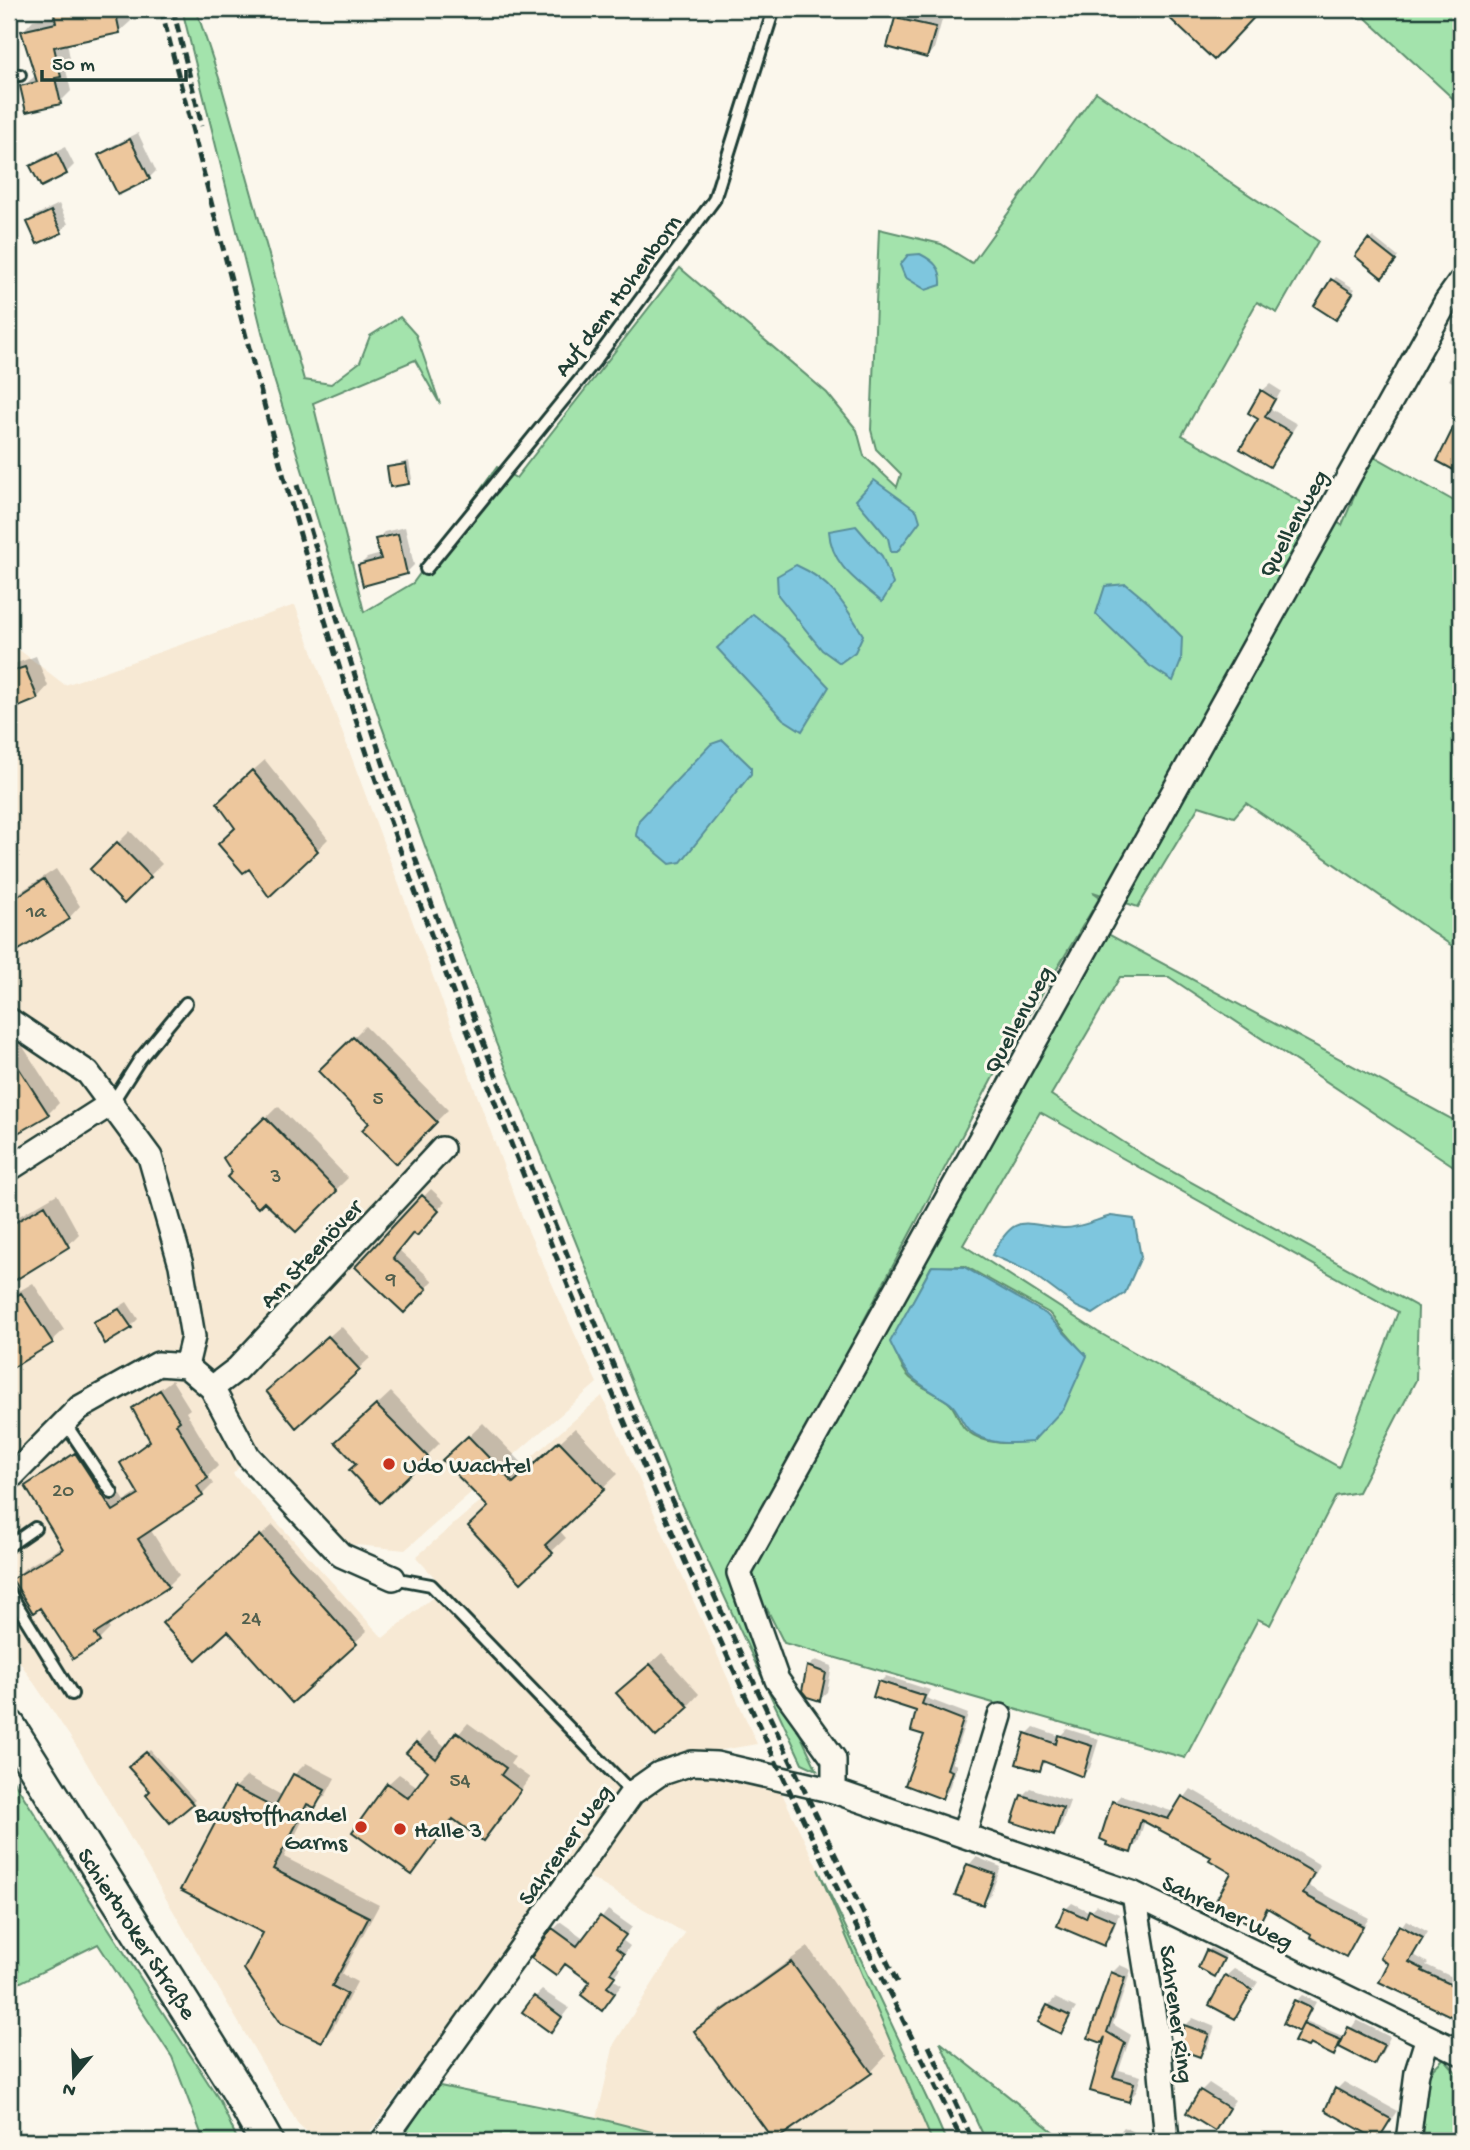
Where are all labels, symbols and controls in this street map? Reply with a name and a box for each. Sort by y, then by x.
scale bar [42,38,186,82]
text: 50 m [52,54,95,79]
street label: Auf dem Hohenborn [549,210,691,384]
street label: Quellenweg [1254,466,1337,584]
house number: 1a [25,901,47,926]
street label: Quellenweg [979,962,1062,1080]
house number: 5 [372,1088,384,1113]
house number: 3 [270,1166,281,1191]
street label: Am Steenöver [255,1193,372,1316]
house number: 9 [385,1269,397,1294]
place label: Udo Wachtel [403,1453,531,1482]
marker: Udo Wachtel [381,1456,397,1472]
house number: 20 [52,1480,74,1505]
house number: 24 [241,1608,261,1633]
house number: 54 [450,1770,471,1795]
street label: Sahrener Weg [513,1780,620,1912]
place label: Baustoffhandel Garms [194,1802,348,1859]
place label: Halle 3 [414,1818,482,1847]
marker: Baustoffhandel Garms [353,1819,369,1835]
marker: Halle 3 [392,1821,408,1837]
street label: Schierbroker Straße [69,1844,202,2027]
street label: Sahrener Weg [1156,1870,1297,1958]
street label: Sahrener Ring [1151,1944,1199,2085]
north arrow [38,2042,108,2112]
text: N [60,2076,79,2102]

